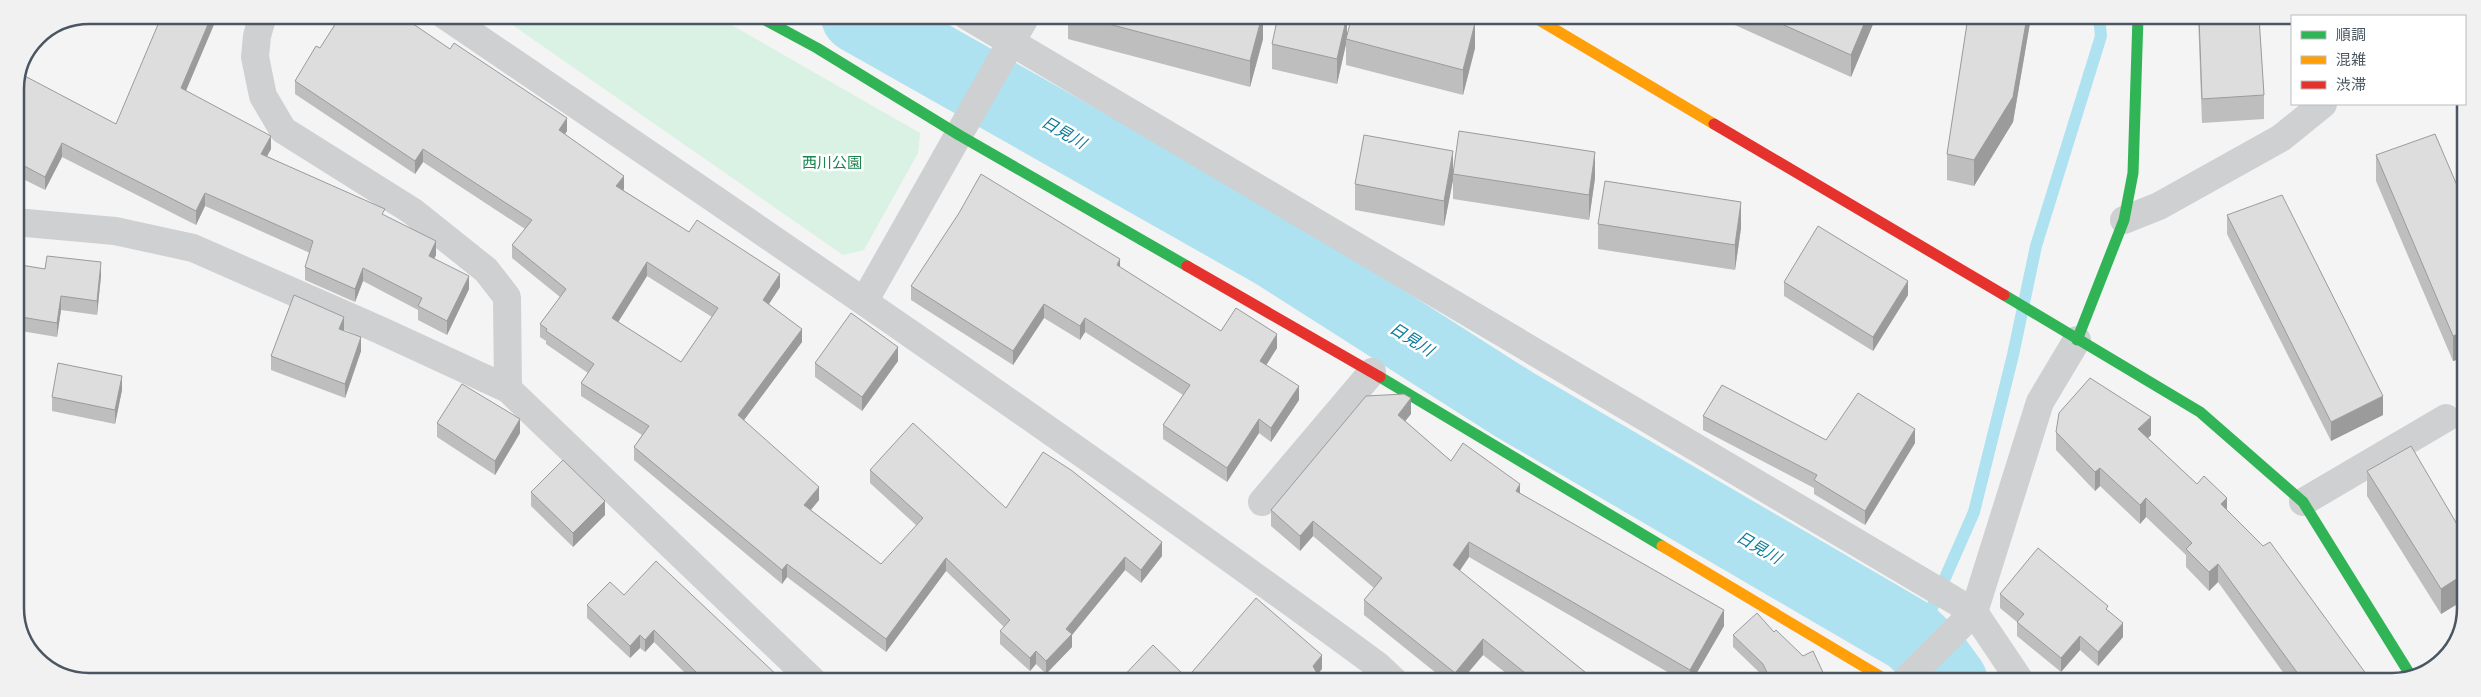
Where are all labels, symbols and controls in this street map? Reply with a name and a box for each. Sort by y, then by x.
legend [2291,15,2466,105]
text: 順調 [2336,26,2366,44]
text: 混雑 [2336,51,2366,69]
text: 渋滞 [2336,76,2366,94]
water label: 日見川 [1038,112,1091,154]
park label: 西川公園 [802,154,862,172]
water label: 日見川 [1386,319,1439,361]
water label: 日見川 [1733,527,1786,569]

